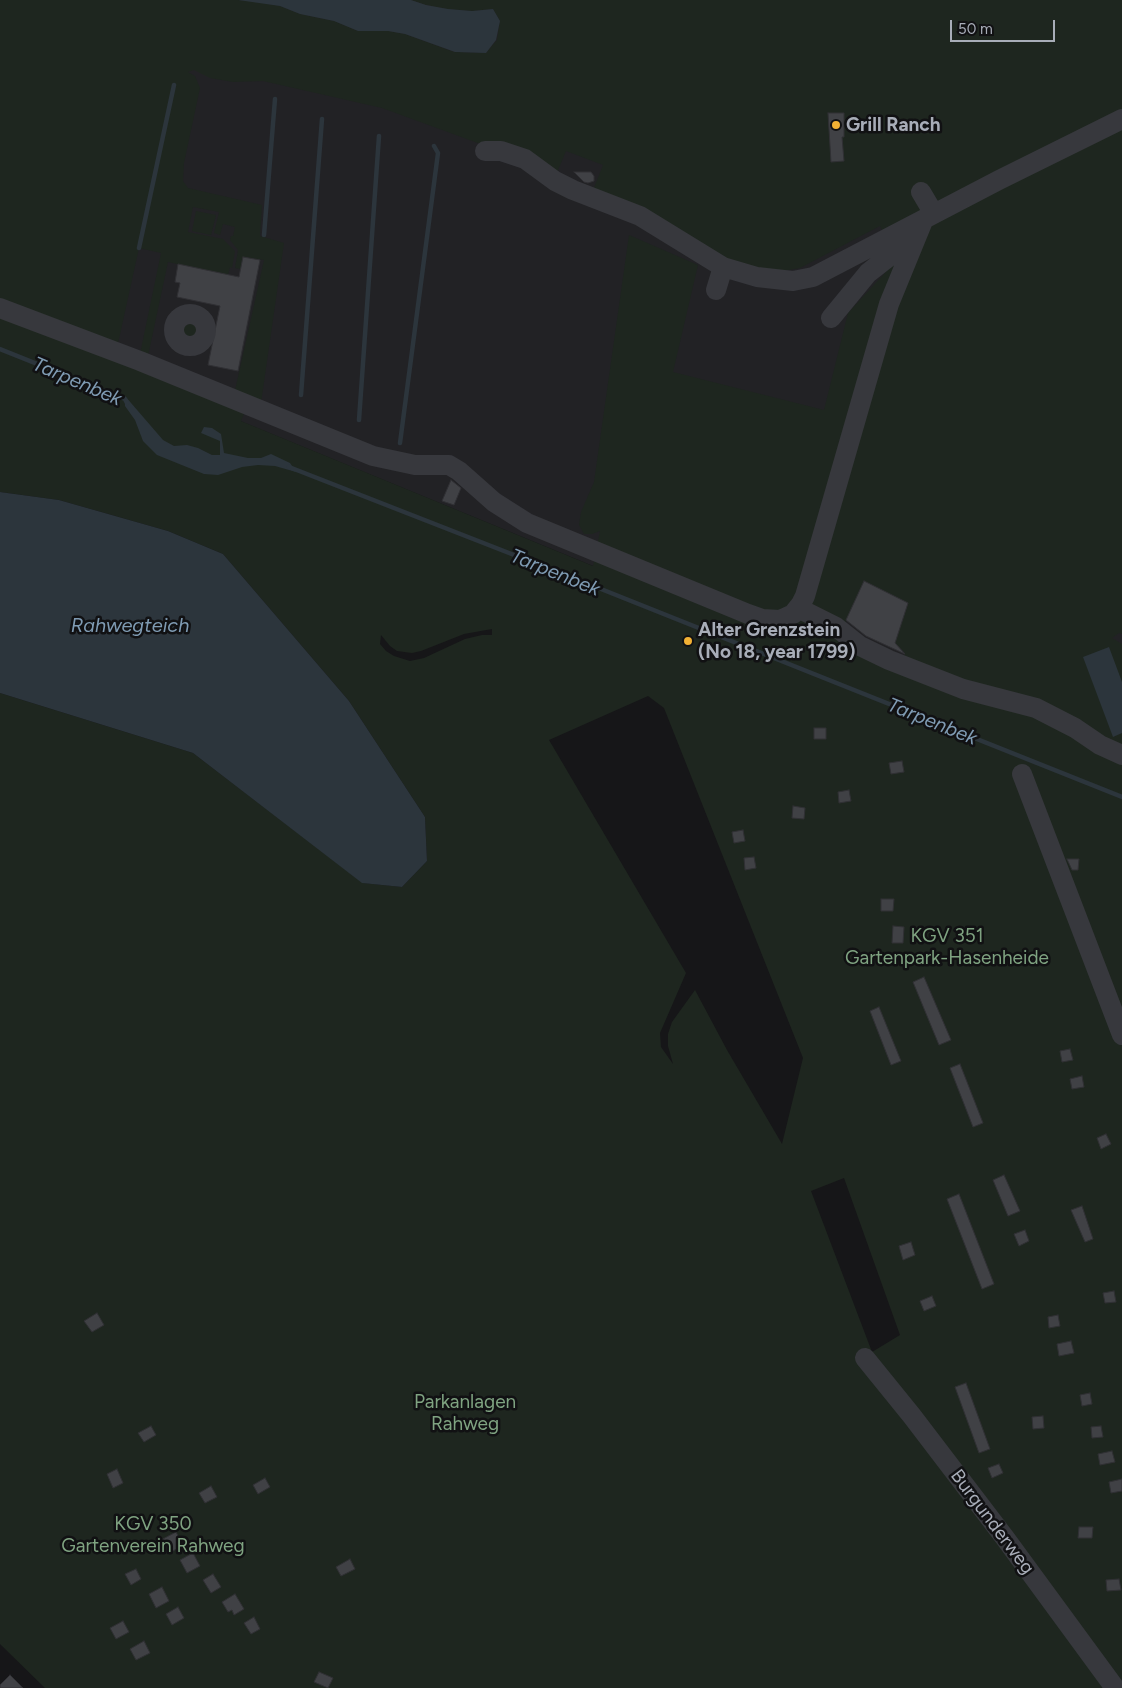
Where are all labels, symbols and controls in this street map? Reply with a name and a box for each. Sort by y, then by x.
scale bar [952,10,1057,42]
text: 50 m [958,20,993,38]
place label: Grill Ranch [846,114,941,136]
marker: Grill Ranch [830,119,842,131]
water label: Tarpenbek [29,352,125,412]
water label: Tarpenbek [507,544,603,602]
water label: Rahwegteich [71,614,189,638]
place label: Alter Grenzstein (No 18, year 1799) [698,619,855,663]
marker: Alter Grenzstein (No 18, year 1799) [682,635,694,647]
water label: Tarpenbek [884,693,980,751]
park label: KGV 351 Gartenpark-Hasenheide [845,925,1049,969]
park label: Parkanlagen Rahweg [414,1391,516,1435]
street label: Burgunderweg [945,1465,1039,1579]
park label: KGV 350 Gartenverein Rahweg [61,1513,245,1557]

